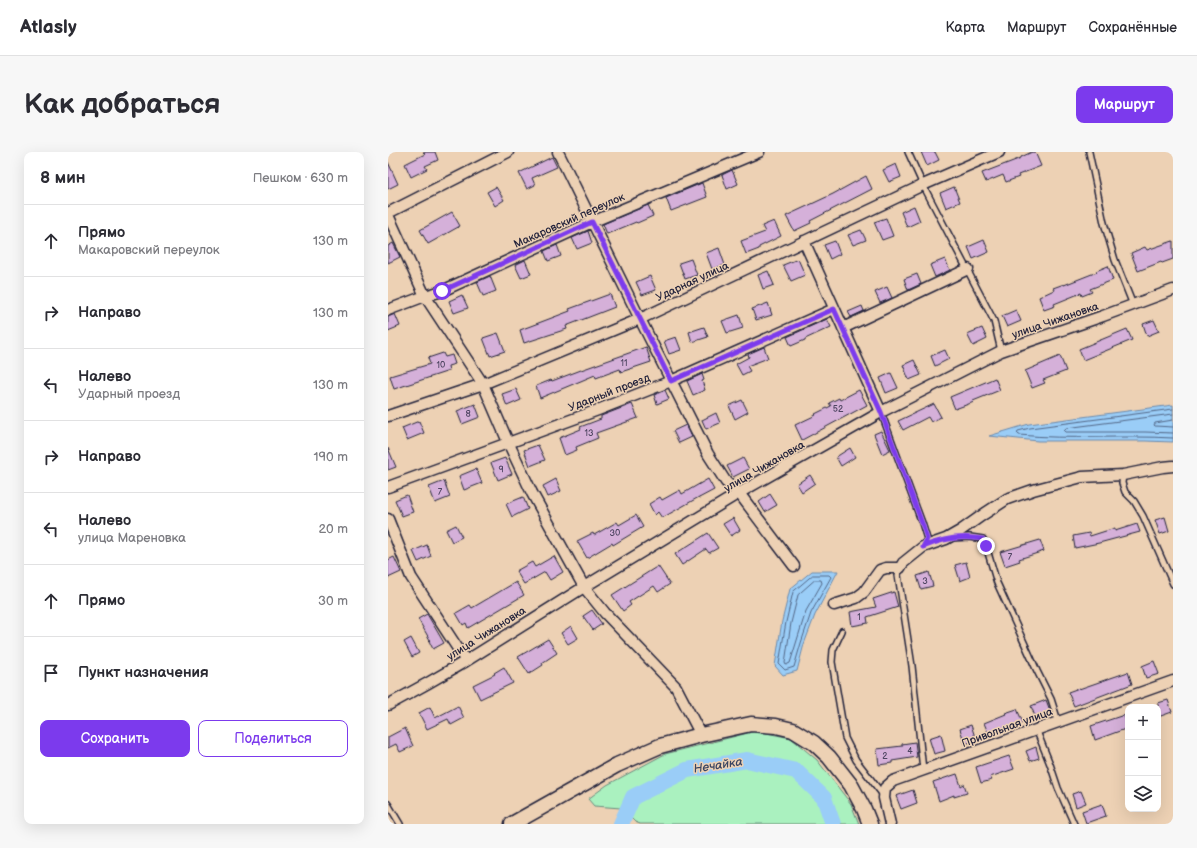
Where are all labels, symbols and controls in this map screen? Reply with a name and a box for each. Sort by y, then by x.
text: Atlasly [20,16,77,39]
text: Карта [946,19,985,36]
text: Маршрут [1007,19,1067,36]
text: Сохранённые [1089,19,1177,36]
button: Маршрут [1076,86,1173,123]
text: Как добраться [24,88,221,121]
text: 8 мин [40,168,86,188]
text: Пешком · 630 m [253,170,348,186]
street label: Макаровский переулок [512,190,627,251]
text: Прямо [78,223,125,242]
icon: ahead [40,230,62,252]
text: 130 m [313,233,348,249]
text: Макаровский переулок [78,242,220,258]
street label: Ударная улица [654,259,731,304]
route start [433,282,451,300]
street label: улица Чижановка [1010,299,1101,341]
icon: right [40,302,62,324]
text: Направо [78,303,141,322]
text: 130 m [313,305,348,321]
house number: 11 [621,358,627,369]
house number: 10 [437,360,445,371]
text: Налево [78,367,131,386]
street label: Ударный проезд [567,371,652,414]
icon: left [40,374,62,396]
text: 130 m [313,377,348,393]
text: Ударный проезд [78,386,180,402]
house number: 52 [833,404,844,415]
house number: 8 [465,409,471,420]
house number: 13 [584,428,594,439]
street label: улица Чижановка [722,438,807,495]
icon: right [40,446,62,468]
text: Направо [78,447,141,466]
text: 190 m [314,449,348,465]
house number: 9 [498,464,504,475]
house number: 7 [438,487,443,498]
text: Налево [78,511,131,530]
icon: left [40,518,62,540]
text: 20 m [318,521,348,537]
house number: 30 [610,528,620,539]
text: улица Мареновка [78,530,186,546]
route end [977,537,995,555]
house number: 7 [1008,552,1013,563]
house number: 3 [922,576,928,587]
icon: ahead [40,590,62,612]
text: Прямо [78,591,125,610]
text: 30 m [318,593,348,609]
street label: улица Чижановка [444,604,529,663]
house number: 1 [857,612,861,623]
icon: arrive [40,662,62,684]
text: Пункт назначения [78,663,209,682]
map controls [1125,704,1161,812]
button: + [1125,704,1161,740]
street label: Привольная улица [960,705,1055,750]
button: Сохранить [40,720,190,757]
button: Поделиться [198,720,348,757]
button: − [1125,740,1161,776]
house number: 4 [907,746,913,757]
house number: 2 [882,751,888,762]
water label: Нечайка [693,754,744,777]
button: layers [1125,776,1161,812]

